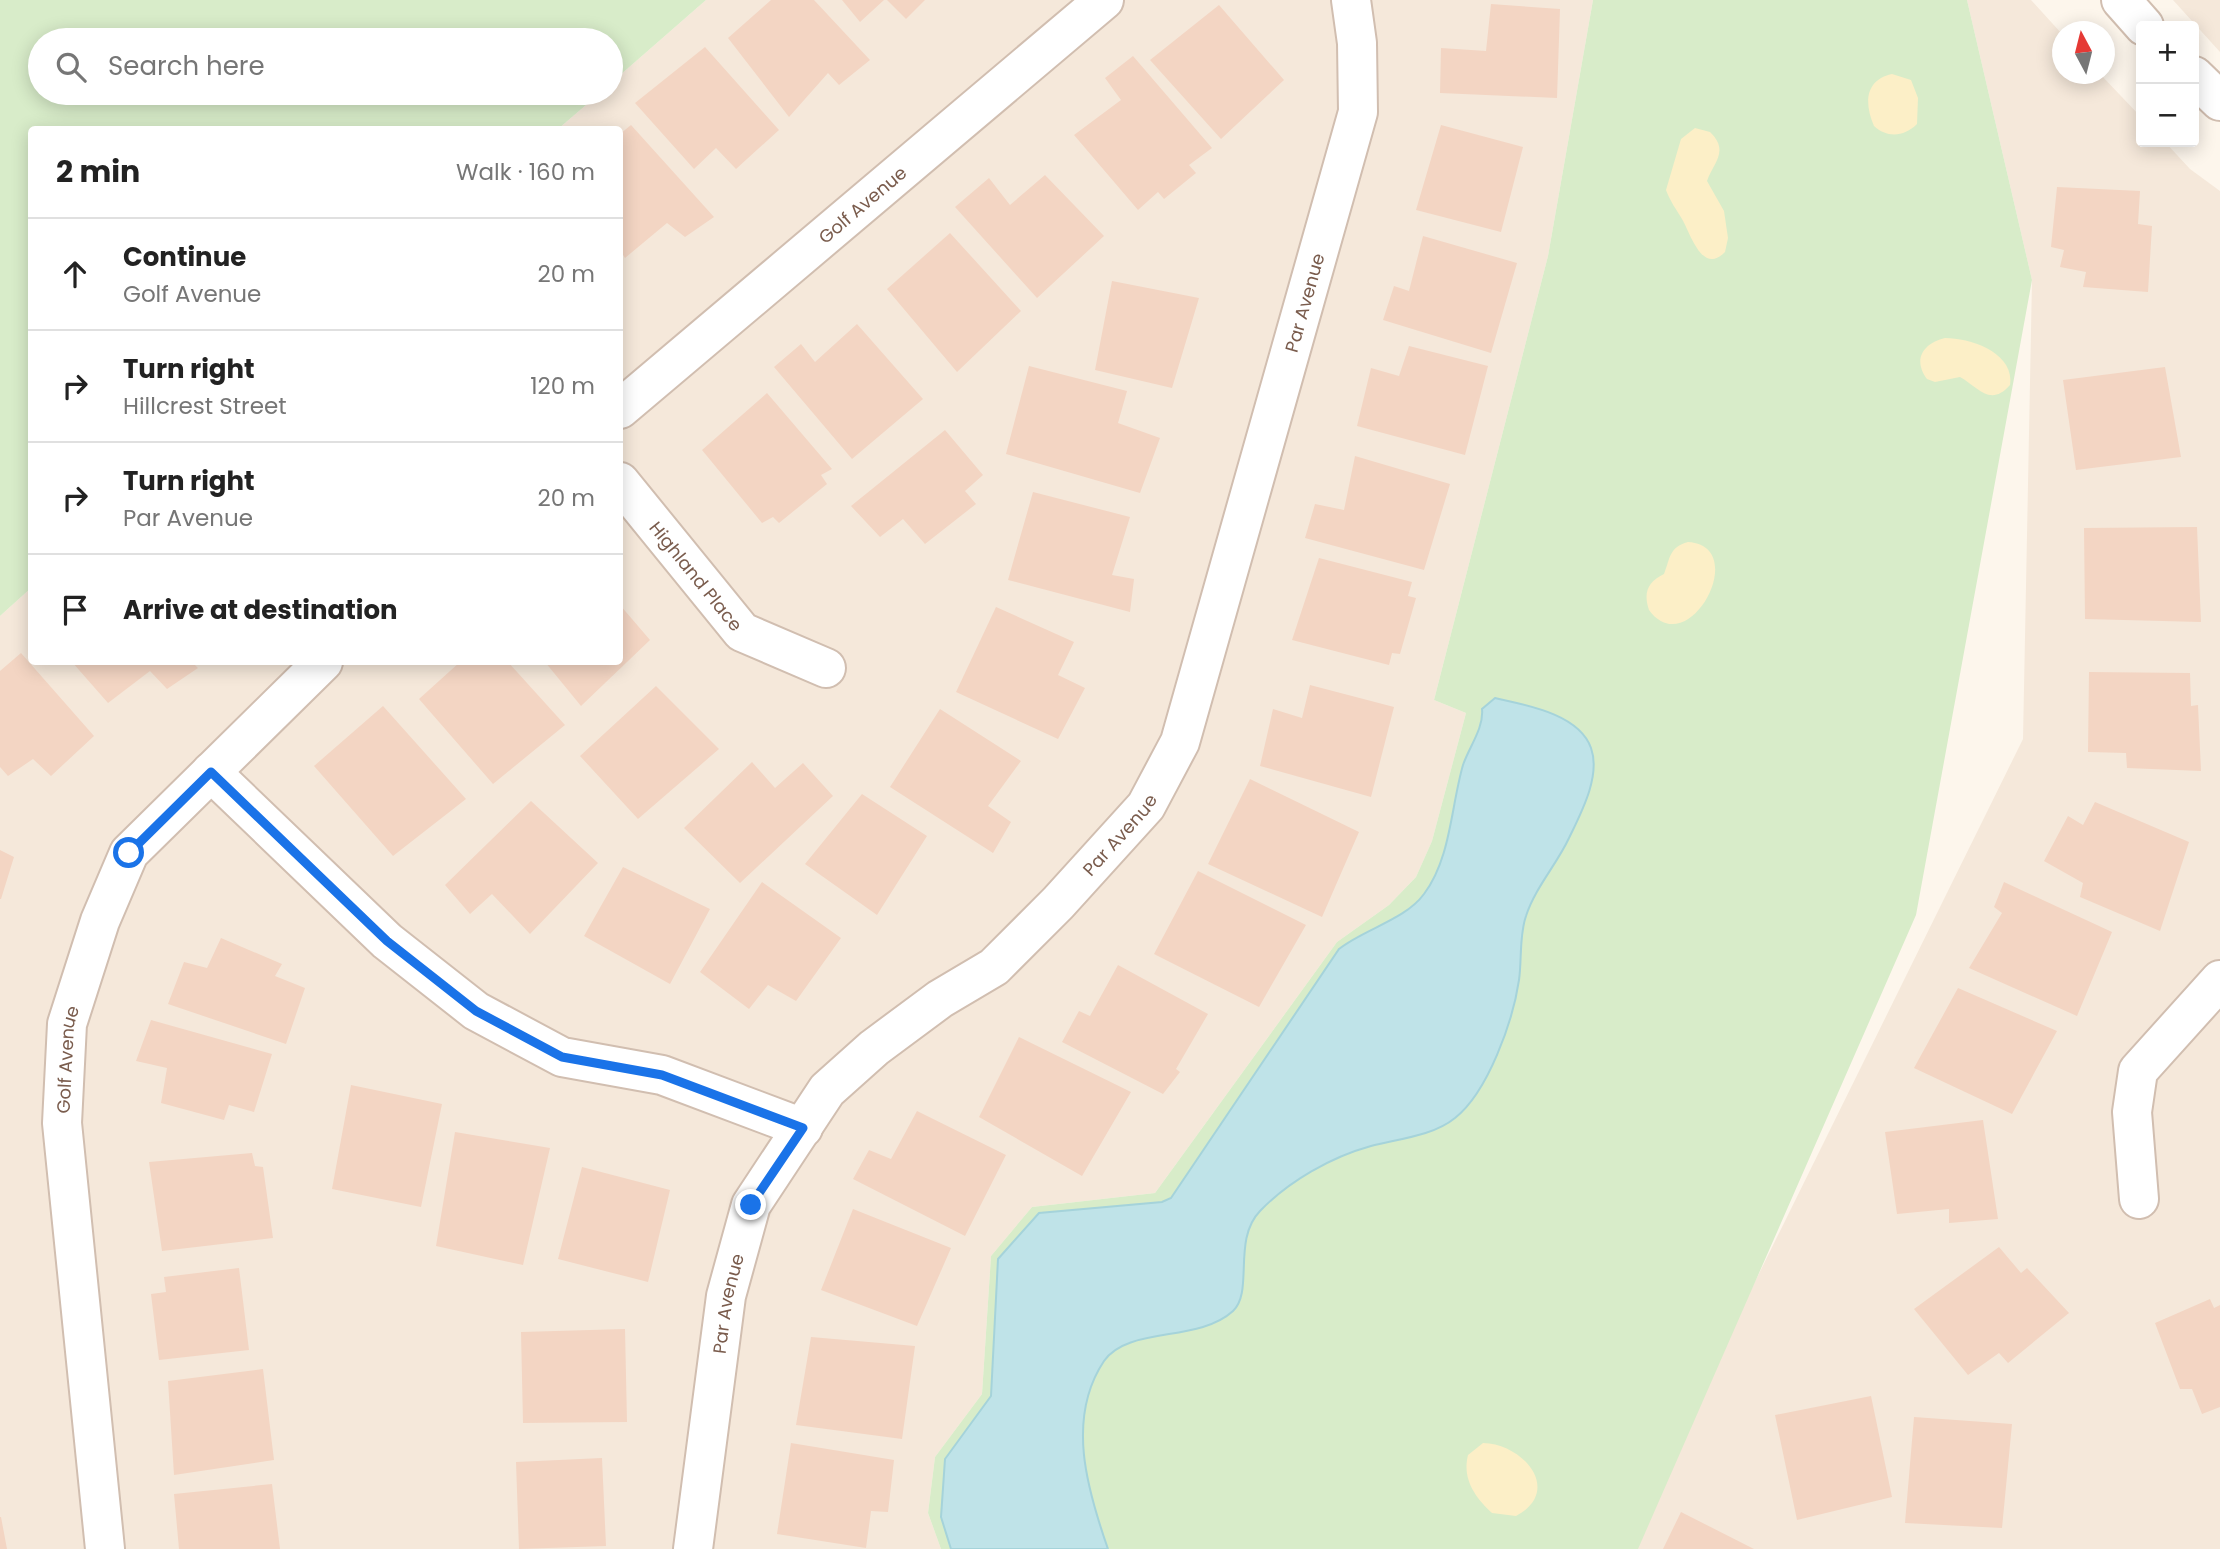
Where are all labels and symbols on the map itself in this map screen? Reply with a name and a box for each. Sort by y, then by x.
north arrow [2052,21,2115,84]
street label: Golf Avenue [813,160,912,249]
street label: Par Avenue [1278,250,1330,355]
street label: Highland Place [644,516,749,636]
street label: Par Avenue [1076,789,1163,881]
route start [113,837,144,868]
street label: Golf Avenue [50,1002,85,1114]
route end [735,1189,766,1220]
street label: Par Avenue [706,1250,750,1355]

